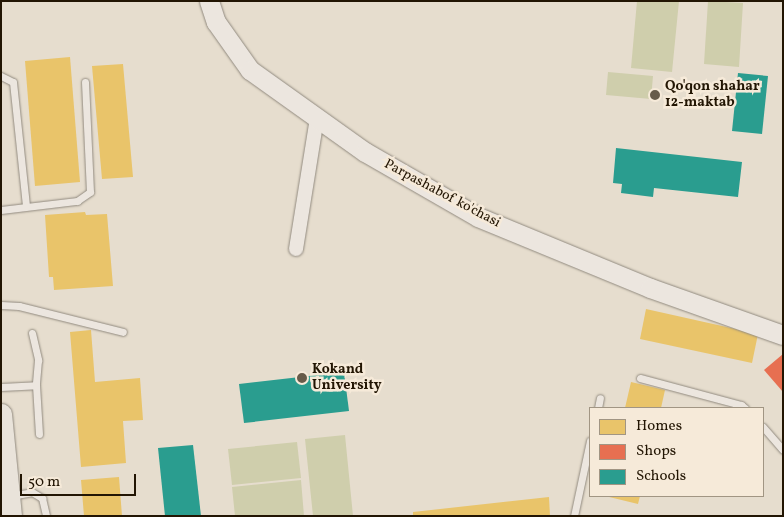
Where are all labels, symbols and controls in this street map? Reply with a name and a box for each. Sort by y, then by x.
place label: Qo'qon shahar 12-maktab [665,79,760,111]
marker: Qo'qon shahar 12-maktab [649,89,661,101]
street label: Parpashabof ko'chasi [382,157,502,231]
place label: Kokand University [312,362,382,394]
marker: Kokand University [296,372,308,384]
legend [589,407,764,497]
text: Homes [636,416,682,437]
text: Shops [636,441,676,462]
scale bar [22,464,139,496]
text: Schools [636,466,686,487]
text: 50 m [28,472,60,493]

